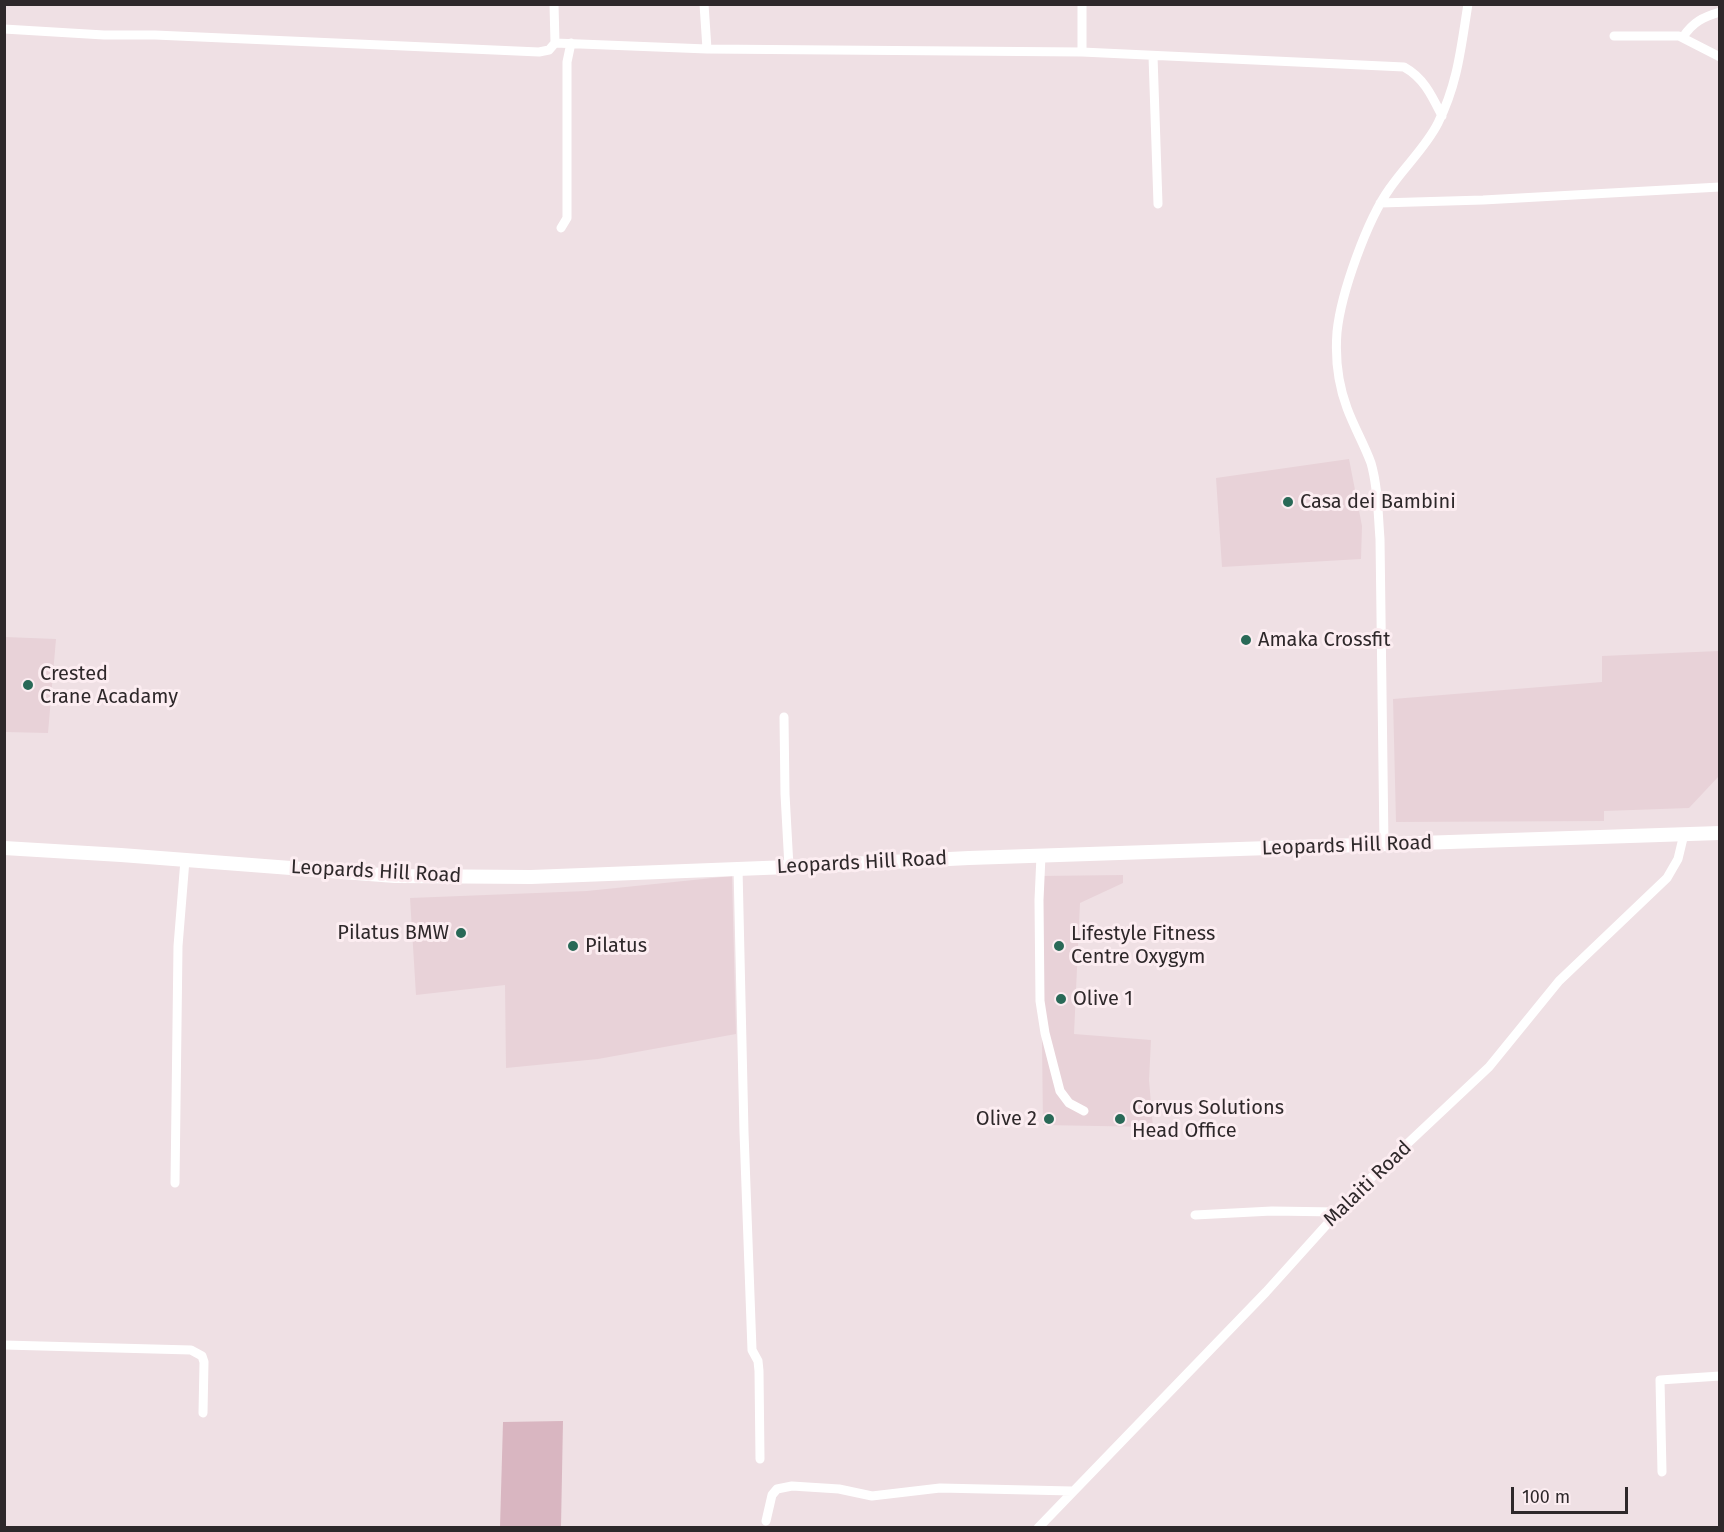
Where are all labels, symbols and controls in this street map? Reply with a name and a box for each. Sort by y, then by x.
place label: Casa dei Bambini [1300,490,1456,514]
marker: Casa dei Bambini [1281,495,1295,509]
place label: Amaka Crossfit [1258,628,1390,652]
marker: Amaka Crossfit [1239,633,1253,647]
place label: Crested Crane Acadamy [40,662,178,709]
marker: Crested Crane Acadamy [21,678,35,692]
street label: Leopards Hill Road [1261,831,1433,861]
street label: Leopards Hill Road [776,847,948,879]
street label: Leopards Hill Road [290,856,462,888]
place label: Pilatus BMW [337,921,449,945]
place label: Lifestyle Fitness Centre Oxygym [1071,922,1215,969]
marker: Pilatus BMW [454,926,468,940]
place label: Pilatus [585,934,647,958]
marker: Pilatus [566,939,580,953]
marker: Lifestyle Fitness Centre Oxygym [1052,939,1066,953]
place label: Olive 1 [1073,987,1133,1011]
marker: Olive 1 [1054,992,1068,1006]
place label: Corvus Solutions Head Office [1132,1096,1284,1143]
place label: Olive 2 [976,1107,1037,1131]
marker: Olive 2 [1042,1112,1056,1126]
marker: Corvus Solutions Head Office [1113,1112,1127,1126]
street label: Malaiti Road [1319,1136,1417,1232]
scale bar [1514,1475,1631,1513]
text: 100 m [1522,1486,1570,1508]

